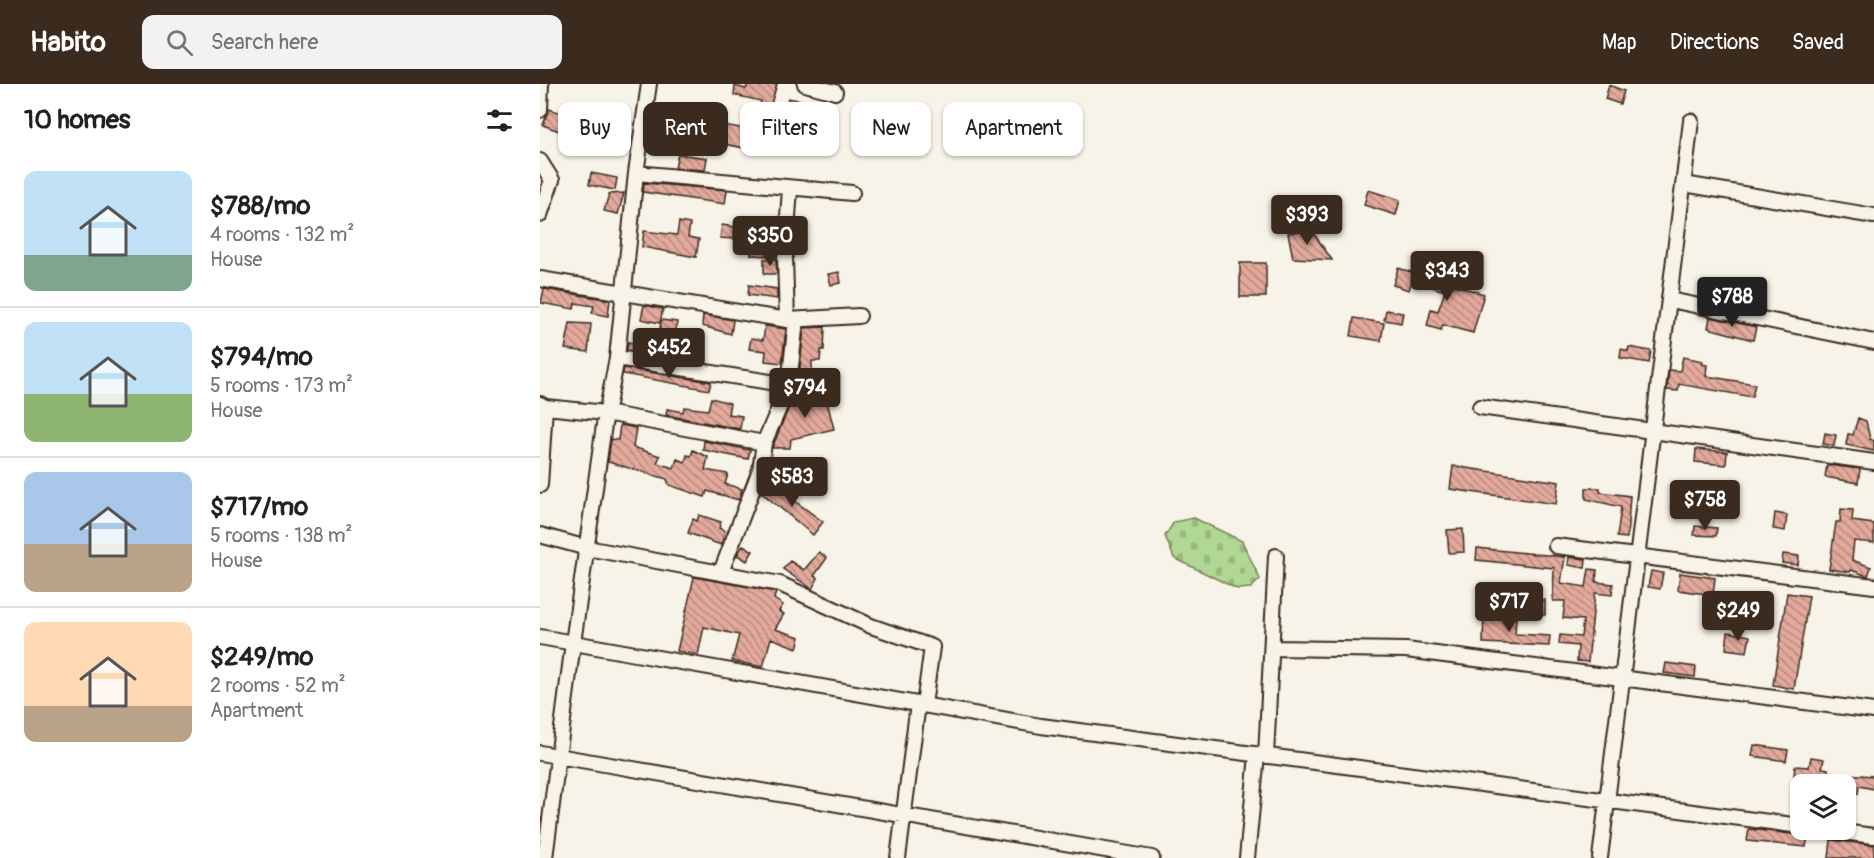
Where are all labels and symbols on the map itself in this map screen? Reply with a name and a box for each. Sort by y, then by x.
pin: $393 [1271,195,1343,246]
pin: $350 [734,216,806,267]
pin: $343 [1411,251,1483,302]
pin: $788 [1696,277,1768,328]
pin: $452 [633,328,705,379]
pin: $794 [769,368,841,419]
pin: $583 [756,457,828,508]
pin: $758 [1669,480,1741,531]
pin: $717 [1473,582,1545,633]
pin: $249 [1702,591,1774,642]

